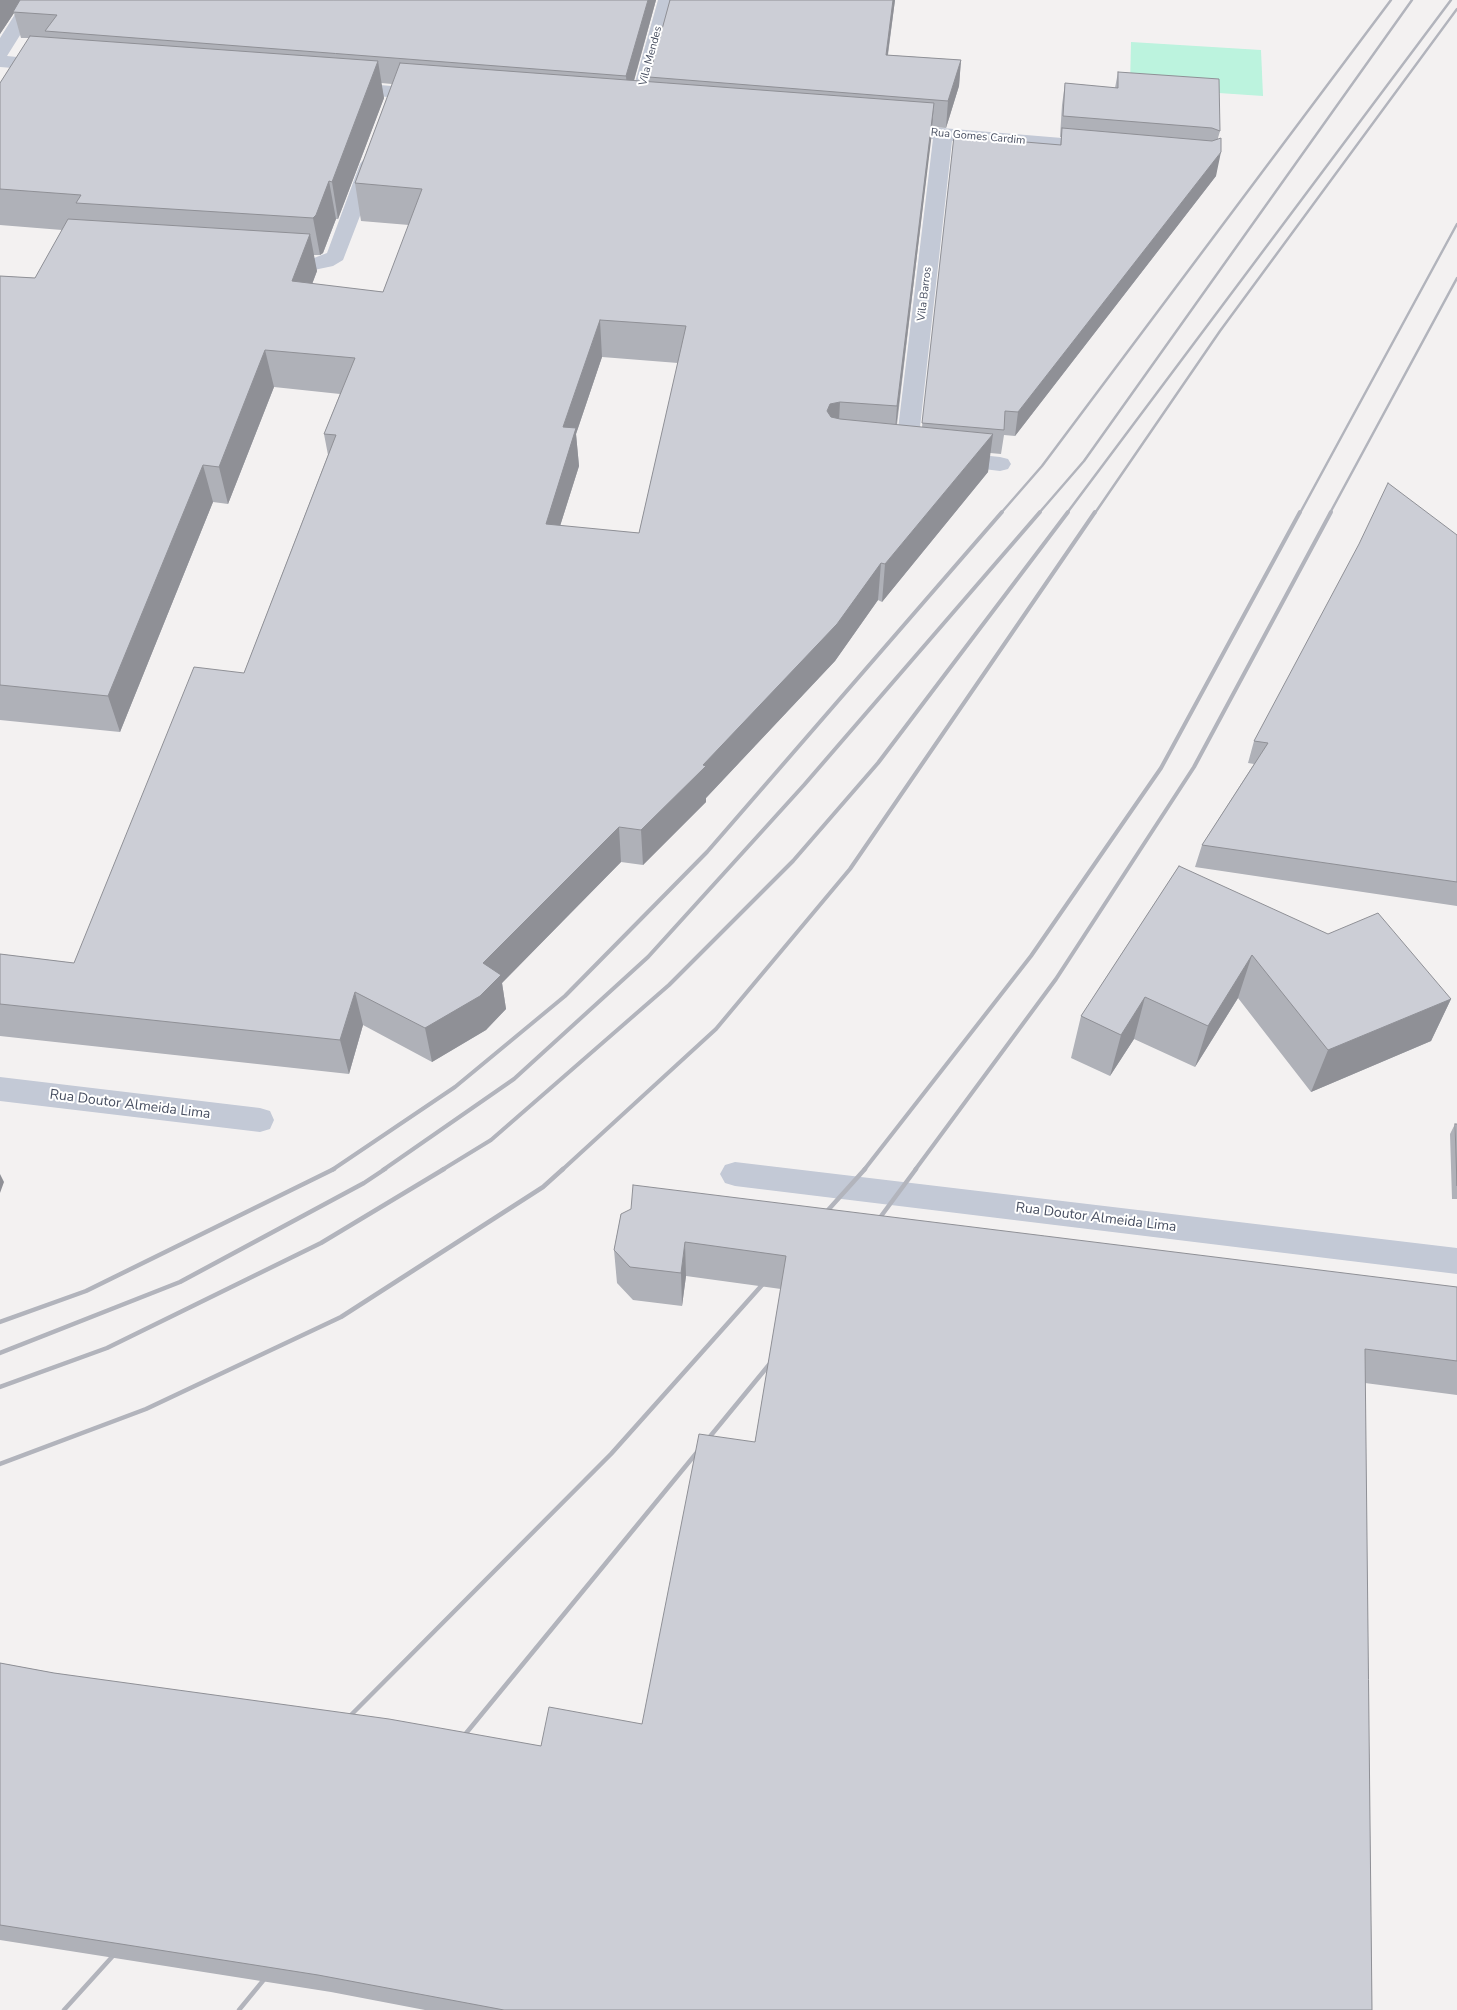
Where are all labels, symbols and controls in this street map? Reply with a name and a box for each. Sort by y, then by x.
street label: Vila Mendes [637,25,665,87]
street label: Rua Gomes Cardim [930,126,1026,148]
street label: Vila Barros [915,266,935,322]
street label: Rua Doutor Almeida Lima [49,1087,211,1123]
street label: Rua Doutor Almeida Lima [1015,1200,1177,1236]

